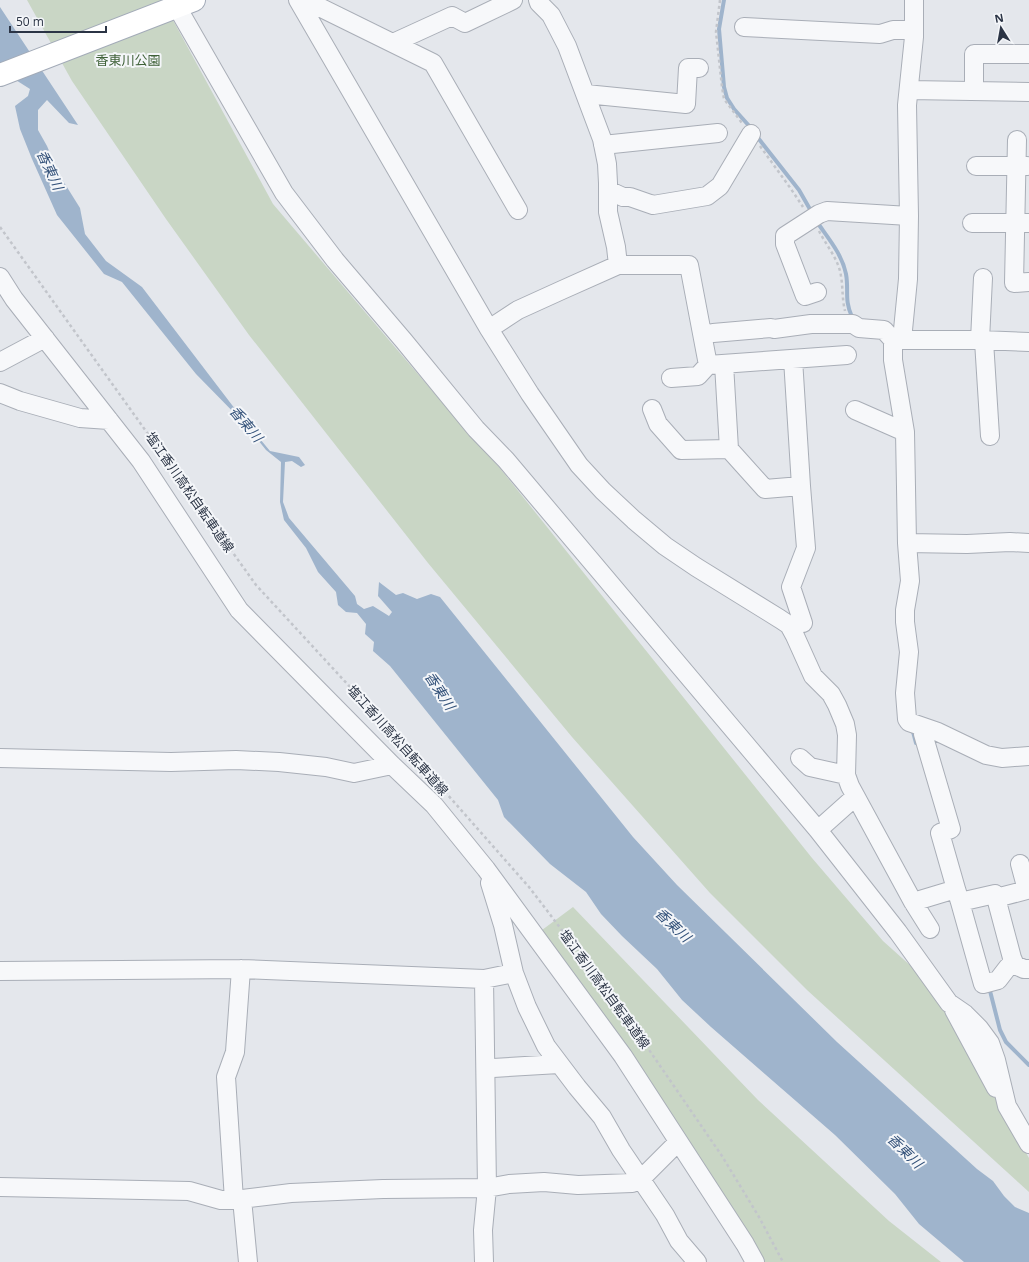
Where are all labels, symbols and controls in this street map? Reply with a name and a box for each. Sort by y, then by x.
scale bar [10,8,106,34]
north arrow [981,8,1021,48]
text: N [993,9,1005,26]
text: 50 m [16,13,44,30]
park label: 香東川公園 [95,51,161,69]
water label: 香東川 [33,147,69,195]
water label: 香東川 [226,401,268,447]
street label: 塩江香川高松自転車道線 [142,428,238,556]
water label: 香東川 [421,668,461,715]
street label: 塩江香川高松自転車道線 [343,681,453,799]
water label: 香東川 [652,903,697,947]
street label: 塩江香川高松自転車道線 [556,926,654,1052]
water label: 香東川 [884,1129,928,1173]

